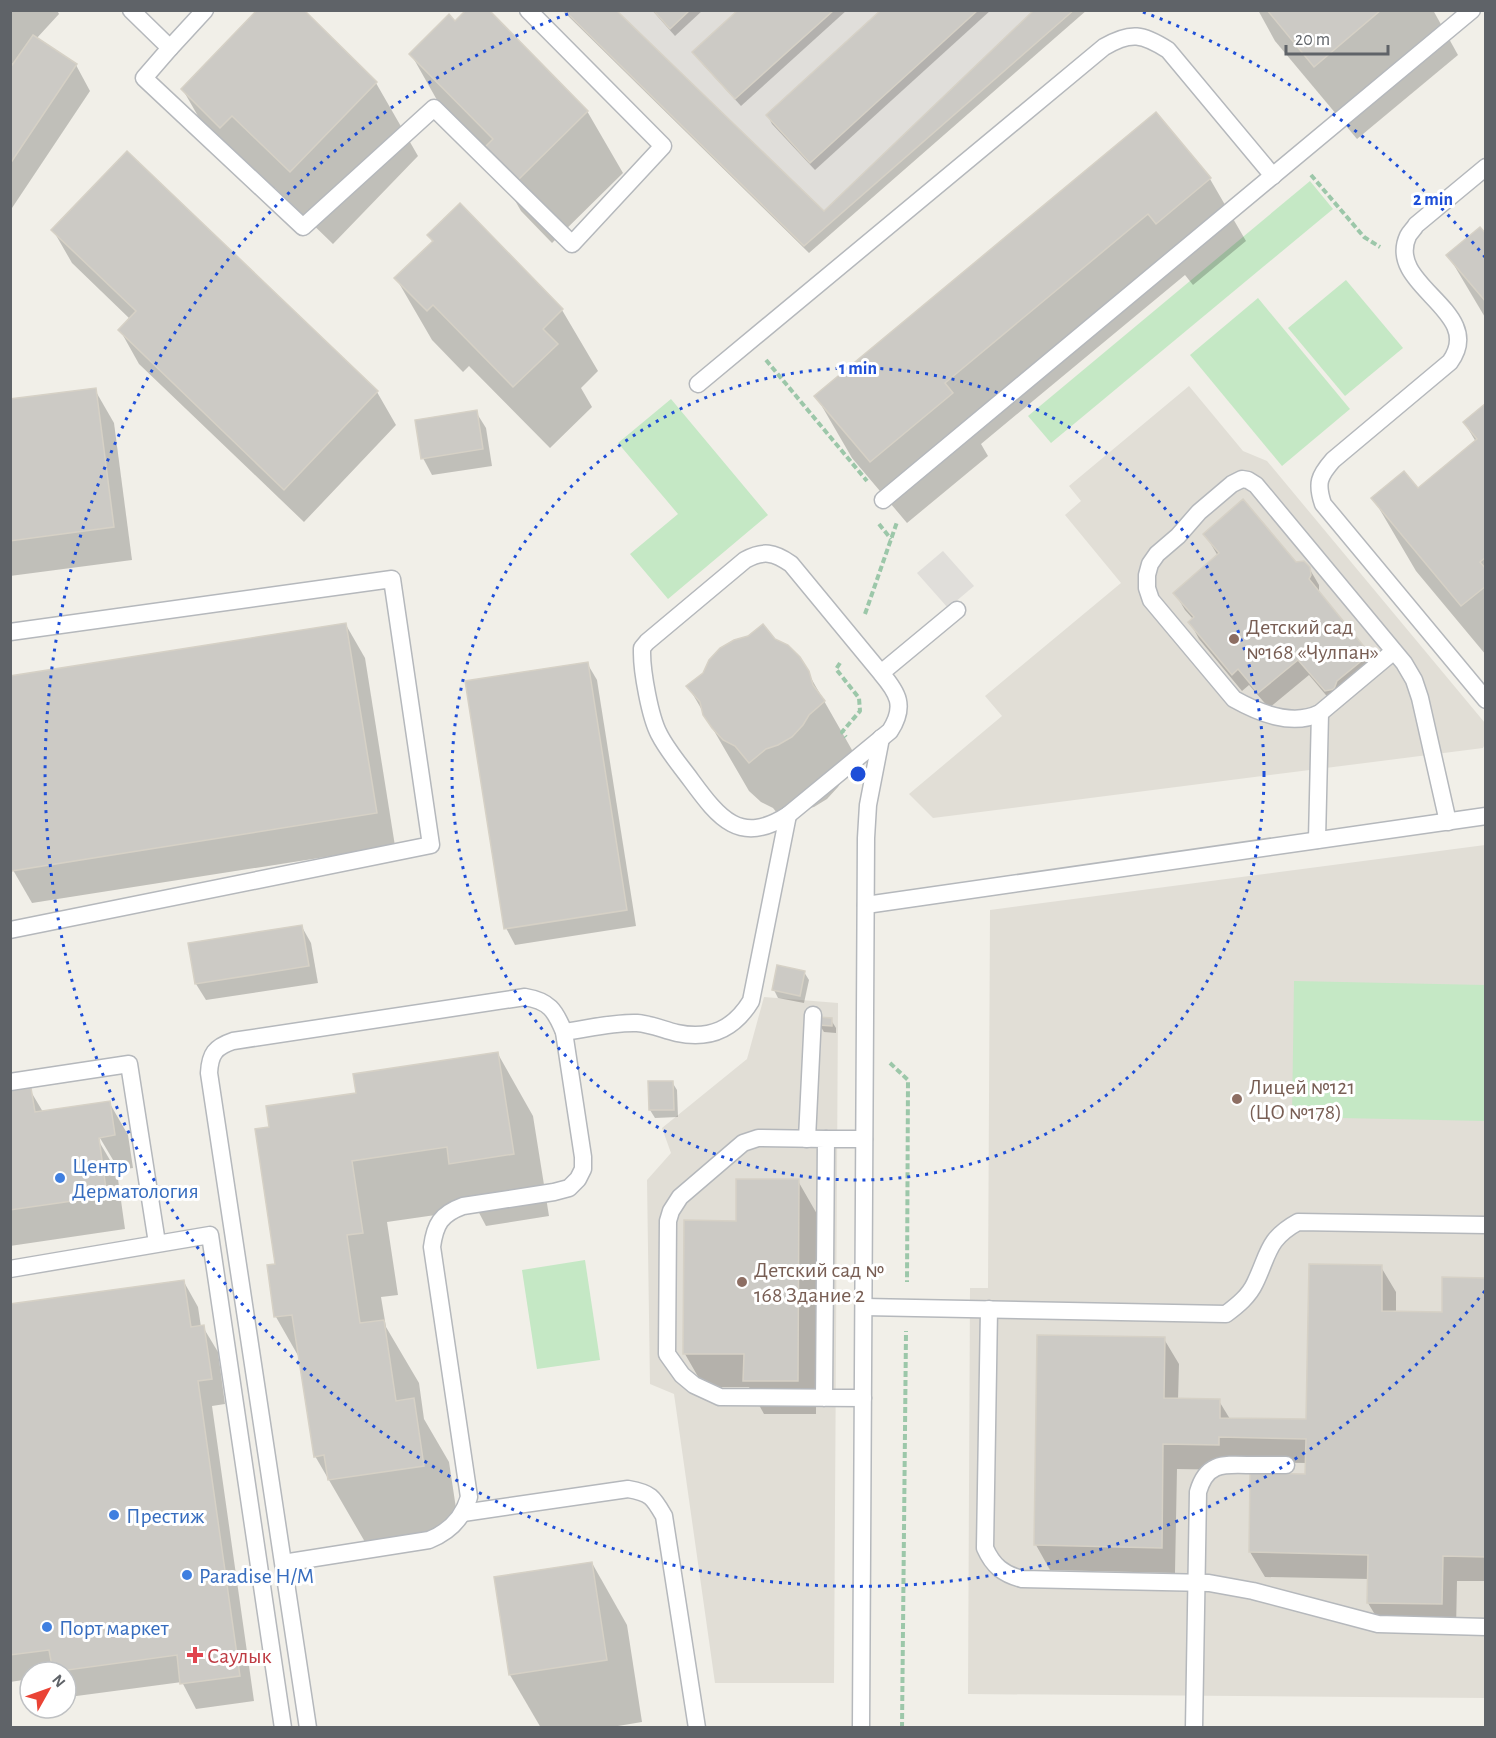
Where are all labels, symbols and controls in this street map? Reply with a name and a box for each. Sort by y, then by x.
scale bar [1286,18,1388,56]
text: 20 m [1295,31,1330,49]
text: 2 min [1413,191,1453,209]
text: 1 min [839,360,877,378]
place label: Детский сад №168 «Чулпан» [1246,616,1379,663]
marker: Детский сад №168 «Чулпан» [1227,632,1241,646]
centre of rings [848,764,868,784]
place label: Лицей №121 (ЦО №178) [1249,1076,1355,1123]
marker: Лицей №121 (ЦО №178) [1230,1092,1244,1106]
place label: Центр Дерматология [72,1155,199,1202]
marker: Центр Дерматология [53,1171,67,1185]
place label: Детский сад № 168 Здание 2 [754,1259,884,1306]
marker: Детский сад № 168 Здание 2 [735,1275,749,1289]
place label: Престиж [126,1505,205,1527]
marker: Престиж [107,1508,121,1522]
place label: Paradise H/M [199,1565,314,1587]
marker: Paradise H/M [180,1568,194,1582]
place label: Порт маркет [59,1617,170,1639]
marker: Порт маркет [40,1620,54,1634]
place label: Саулык [207,1645,272,1667]
marker: Саулык [188,1648,202,1662]
north arrow [18,1660,78,1720]
text: N [49,1672,68,1690]

